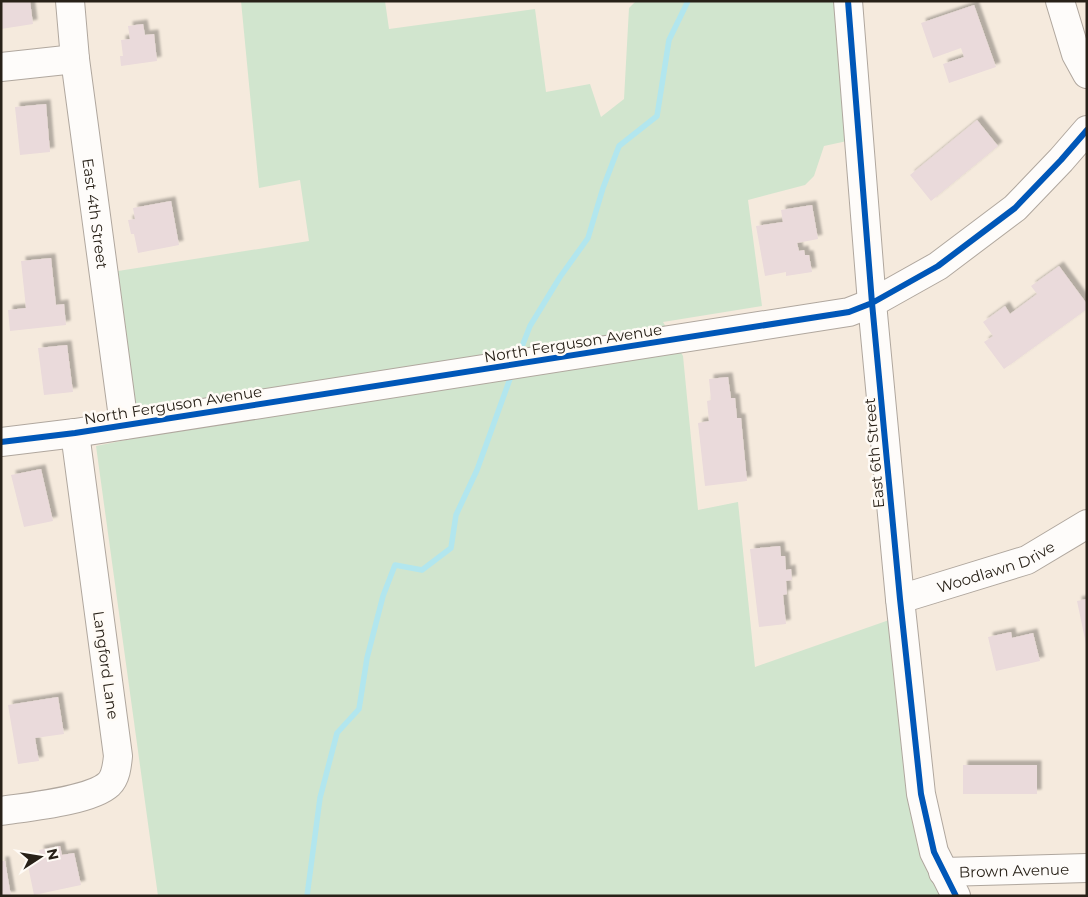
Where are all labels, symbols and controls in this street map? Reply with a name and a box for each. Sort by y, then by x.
street label: East 4th Street [79,157,112,270]
street label: North Ferguson Avenue [483,320,663,366]
street label: North Ferguson Avenue [83,382,263,428]
street label: East 6th Street [860,397,888,509]
street label: Woodlawn Drive [934,536,1058,597]
street label: Langford Lane [89,610,123,720]
north arrow [15,832,65,882]
text: N [43,847,63,862]
street label: Brown Avenue [959,859,1069,881]

